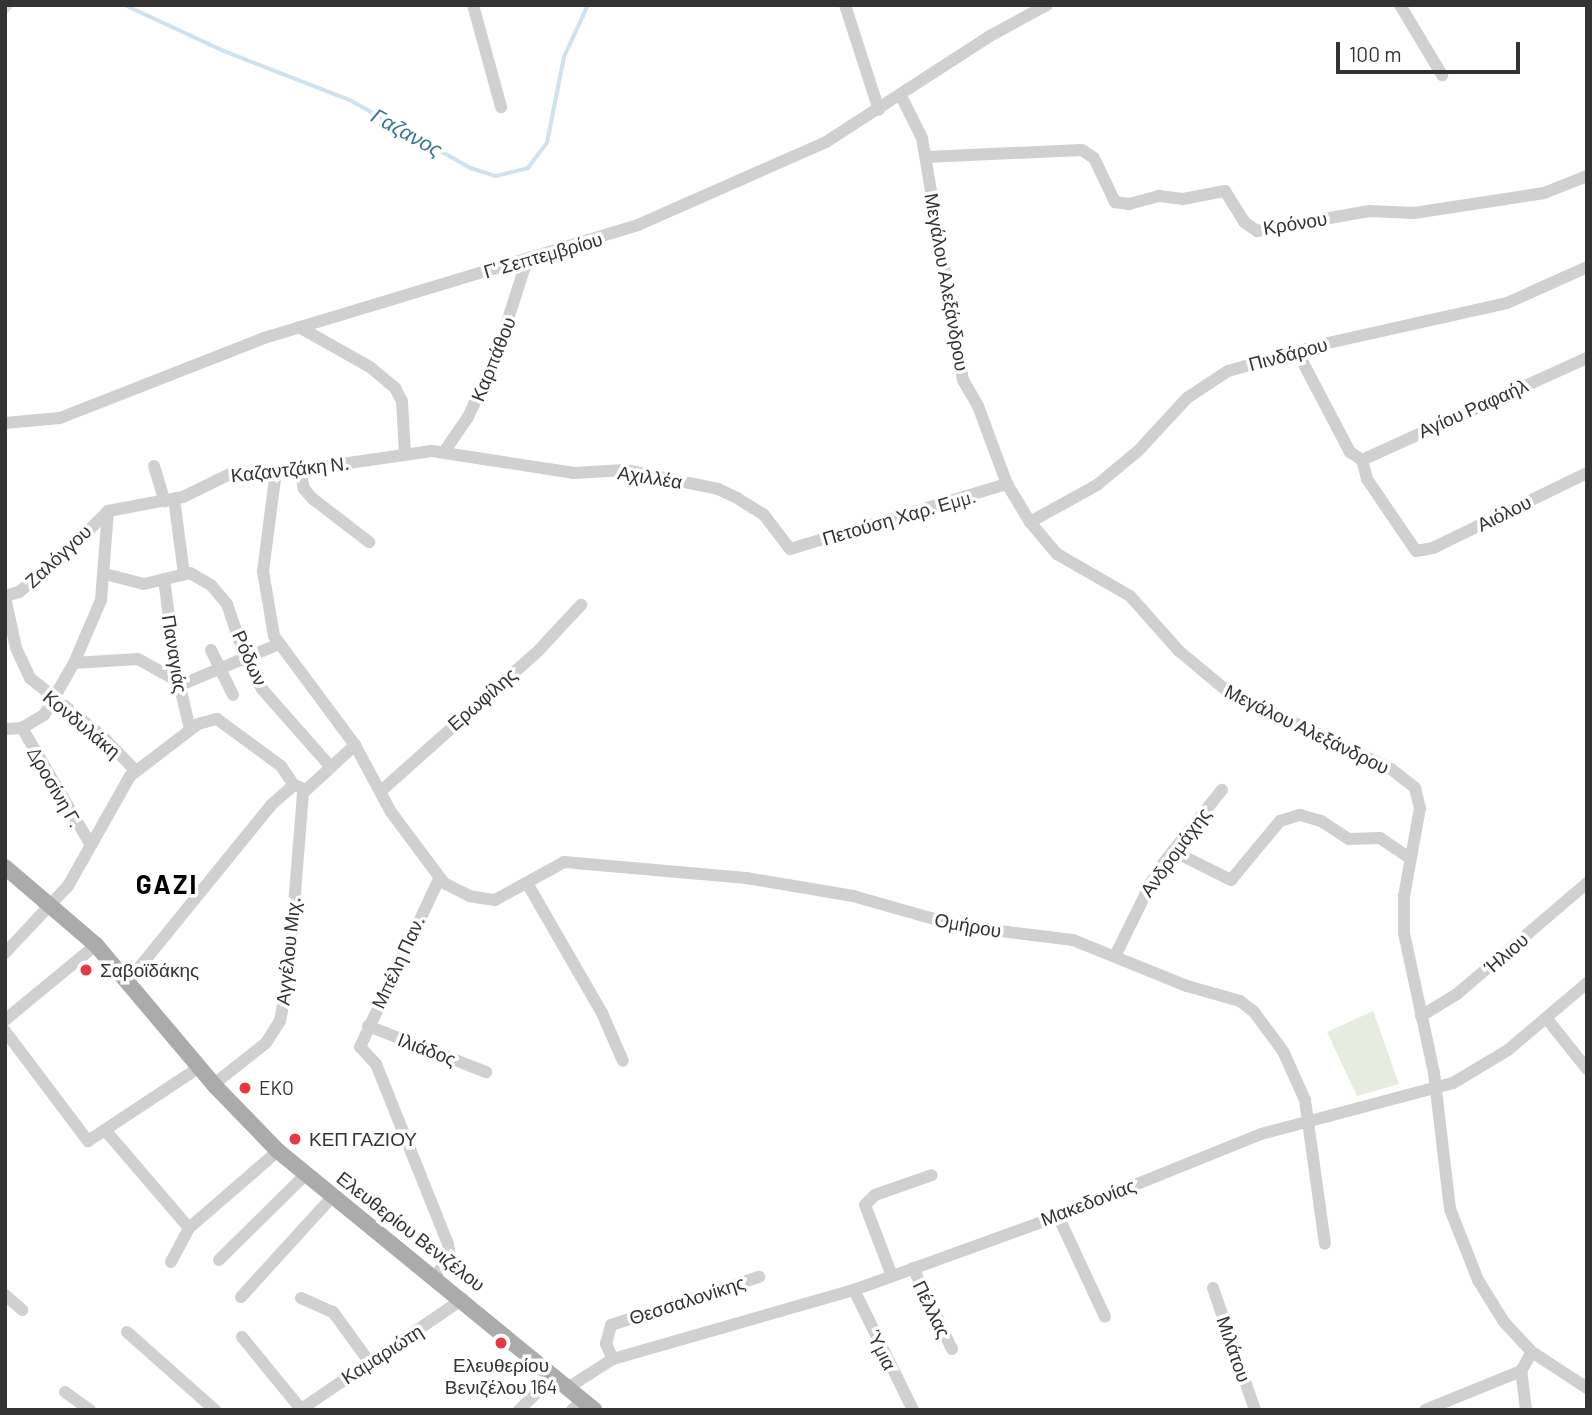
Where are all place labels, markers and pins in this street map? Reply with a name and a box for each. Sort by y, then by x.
place label: Σαβοϊδάκης [100,959,199,981]
marker: Σαβοϊδάκης [78,962,94,978]
place label: EKO [259,1077,294,1099]
marker: EKO [237,1080,253,1096]
place label: ΚΕΠ ΓΑΖΙΟΥ [309,1128,417,1150]
marker: ΚΕΠ ΓΑΖΙΟΥ [287,1131,303,1147]
marker: Ελευθερίου Βενιζέλου 164 [493,1335,509,1351]
place label: Ελευθερίου Βενιζέλου 164 [445,1354,557,1398]

